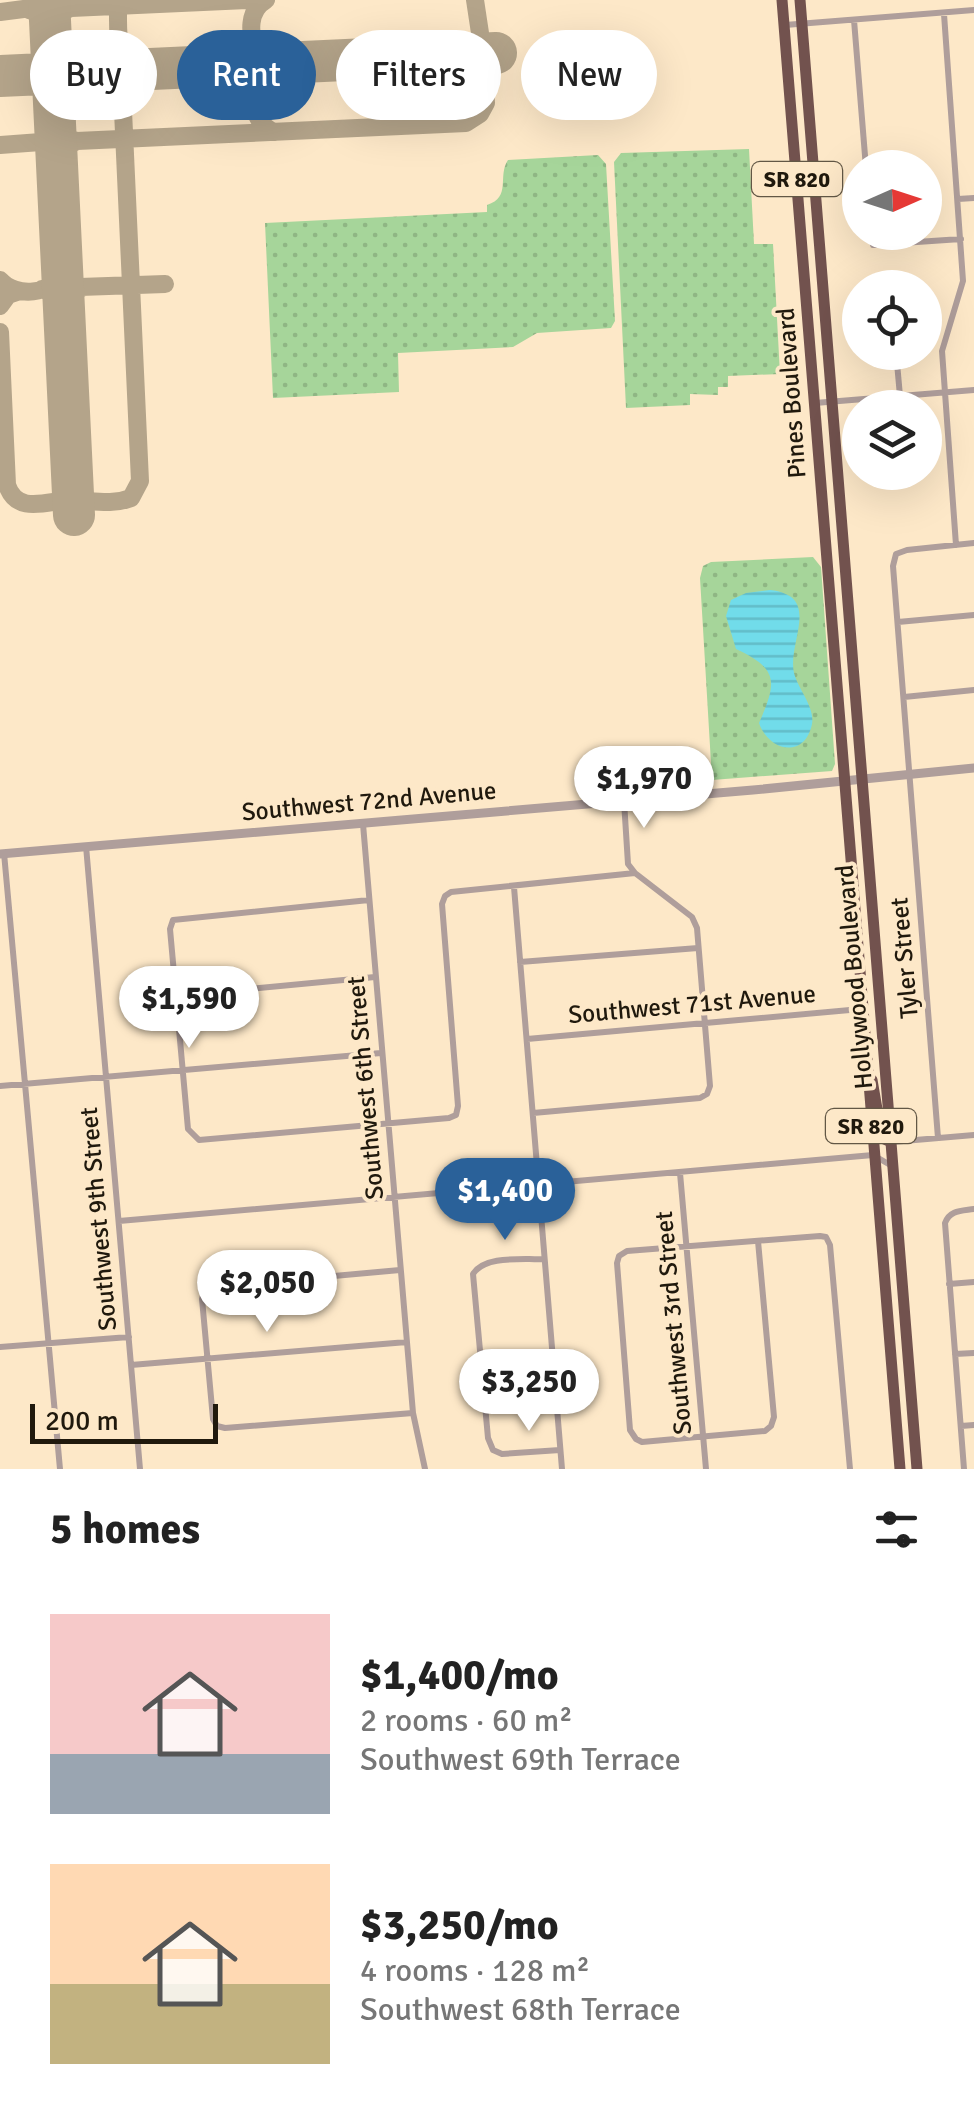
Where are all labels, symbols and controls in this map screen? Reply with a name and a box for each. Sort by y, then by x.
chip: Buy [30,30,157,120]
chip: Rent [177,30,316,120]
chip: Filters [336,30,501,120]
chip: New [521,30,657,120]
north arrow [842,150,942,250]
map controls [842,150,942,490]
road number: SR 820 [752,162,842,196]
button: locate [842,270,942,370]
street label: Pines Boulevard [770,307,812,479]
button: layers [842,390,942,490]
pin: $1,970 [563,746,725,831]
text: $1,970 [596,759,692,798]
street label: Southwest 72nd Avenue [240,774,498,828]
street label: Hollywood Boulevard [829,863,879,1091]
street label: Tyler Street [883,896,925,1020]
pin: $1,590 [108,966,270,1051]
street label: Southwest 6th Street [340,975,390,1201]
street label: Southwest 71st Avenue [567,978,817,1030]
text: $1,590 [141,979,237,1018]
street label: Southwest 9th Street [73,1106,123,1332]
road number: SR 820 [826,1109,916,1143]
pin: $1,400 [424,1158,586,1243]
text: $1,400 [457,1171,553,1210]
street label: Southwest 3rd Street [648,1210,698,1436]
pin: $2,050 [186,1250,348,1335]
text: $2,050 [219,1263,315,1302]
pin: $3,250 [448,1349,610,1434]
text: $3,250 [481,1362,577,1401]
scale bar [30,1399,218,1444]
text: 200 m [45,1404,119,1438]
icon: filters [869,1502,924,1557]
text: 5 homes [50,1504,200,1555]
text: $1,400/mo [360,1650,559,1701]
icon: home [130,1654,250,1774]
text: 2 rooms · 60 m² [360,1701,573,1740]
text: Southwest 69th Terrace [360,1740,681,1779]
text: $3,250/mo [360,1900,559,1951]
icon: home [130,1904,250,2024]
text: 4 rooms · 128 m² [360,1951,590,1990]
text: Southwest 68th Terrace [360,1990,681,2029]

